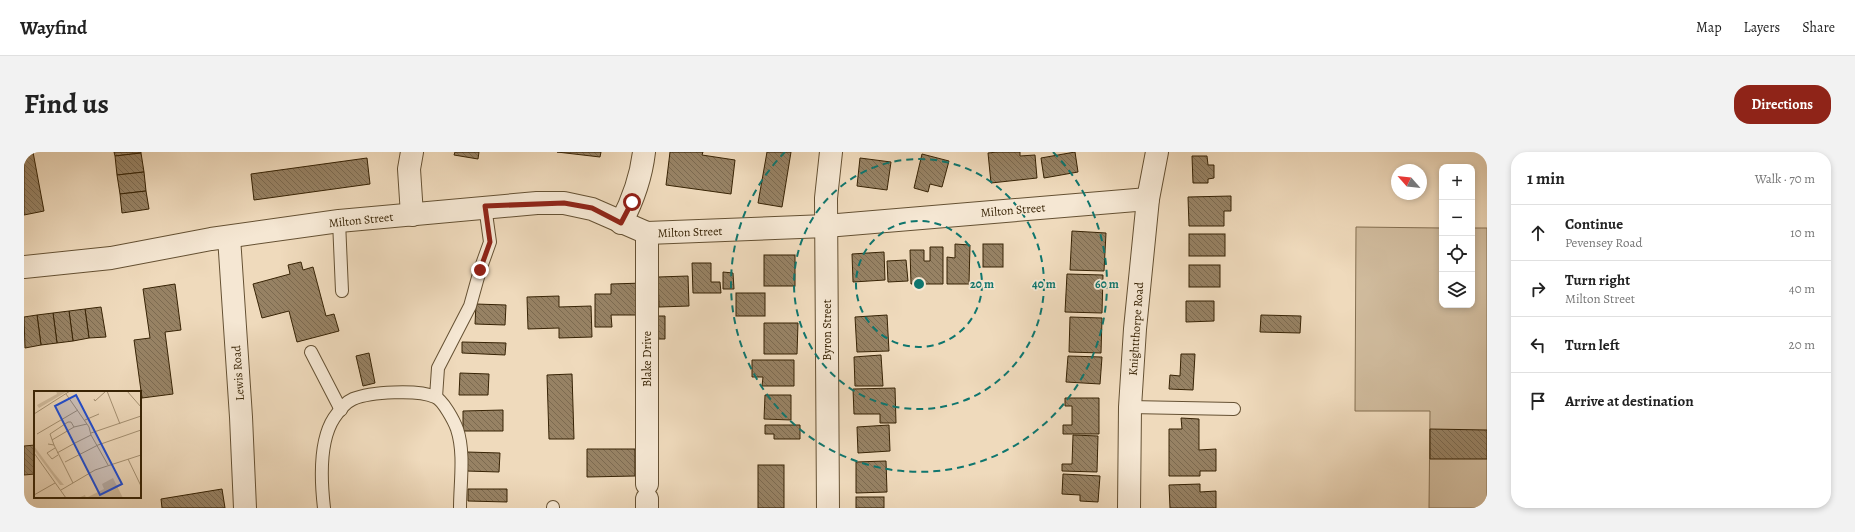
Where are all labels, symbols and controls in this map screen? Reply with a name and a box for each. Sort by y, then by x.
text: Wayfind [20,15,87,41]
text: Map [1696,18,1722,37]
text: Layers [1744,18,1780,37]
text: Share [1802,18,1835,37]
text: Find us [24,85,109,123]
button: Directions [1734,85,1831,124]
north arrow [1391,164,1427,200]
map controls [1439,164,1475,308]
button: + [1439,164,1475,200]
text: 1 min [1527,167,1565,190]
text: Walk · 70 m [1755,170,1815,187]
route start [623,193,641,211]
street label: Milton Street [980,199,1046,221]
button: − [1439,200,1475,236]
street label: Milton Street [328,209,394,231]
text: Continue [1565,214,1623,234]
icon: ahead [1527,222,1549,244]
street label: Milton Street [657,223,723,241]
text: 10 m [1790,224,1815,241]
text: Pevensey Road [1565,234,1642,251]
button: locate [1439,236,1475,272]
route end [471,261,489,279]
text: Turn right [1565,270,1630,290]
button: layers [1439,272,1475,308]
text: 20 m [970,276,994,292]
text: 40 m [1032,276,1056,292]
text: 60 m [1095,276,1119,292]
centre of rings [912,277,926,291]
icon: right [1527,278,1549,300]
text: 40 m [1789,280,1815,297]
street label: Knightthorpe Road [1125,281,1147,376]
text: Milton Street [1565,290,1635,307]
street label: Byron Street [819,299,835,361]
street label: Blake Drive [639,331,655,387]
icon: left [1527,334,1549,356]
text: Turn left [1565,335,1620,355]
text: 20 m [1789,336,1815,353]
street label: Lewis Road [228,344,248,401]
icon: arrive [1527,390,1549,412]
inset map [34,391,141,498]
text: Arrive at destination [1565,391,1694,411]

